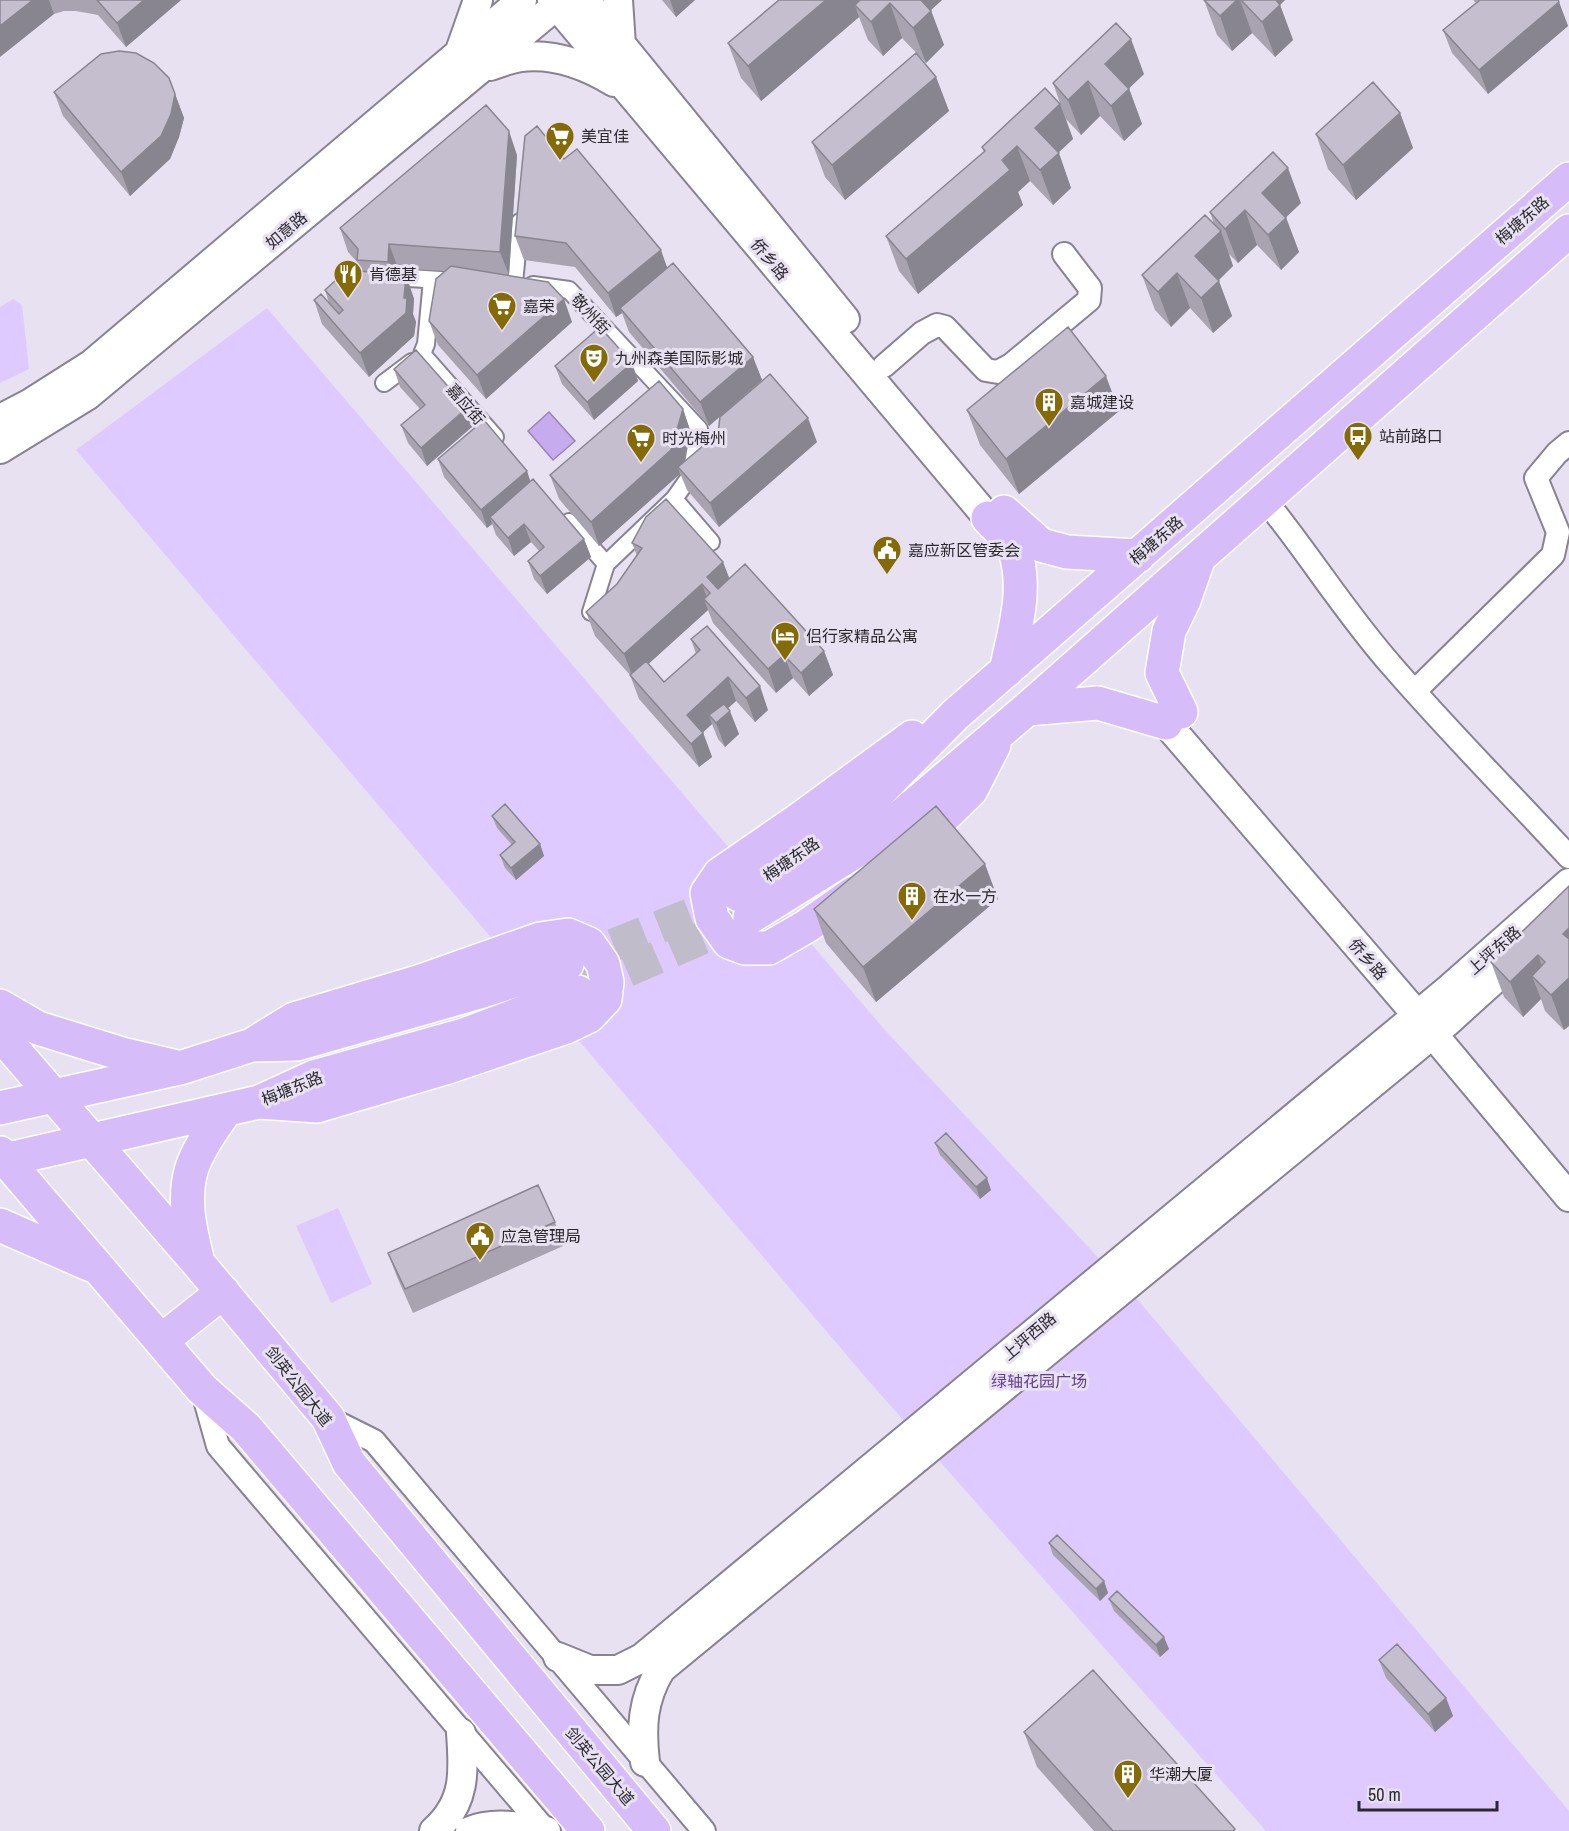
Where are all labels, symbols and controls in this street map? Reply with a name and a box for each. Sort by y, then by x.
supermarket icon: 美宜佳 [544,120,576,162]
place label: 美宜佳 [581,125,629,147]
street label: 梅塘东路 [1491,191,1553,249]
street label: 如意路 [261,206,311,254]
street label: 侨乡路 [746,234,794,284]
restaurant icon: 肯德基 [332,258,364,300]
place label: 肯德基 [369,263,417,285]
street label: 敬州街 [567,289,615,339]
supermarket icon: 嘉荣 [486,290,518,332]
place label: 嘉荣 [523,295,555,317]
theatre icon: 九州森美国际影城 [578,342,610,384]
place label: 九州森美国际影城 [615,347,743,369]
street label: 嘉应街 [442,379,490,429]
building icon: 嘉城建设 [1033,386,1065,428]
place label: 嘉城建设 [1070,391,1134,413]
bus stop icon: 站前路口 [1342,420,1374,462]
supermarket icon: 时光梅州 [625,422,657,464]
place label: 站前路口 [1379,425,1443,447]
place label: 时光梅州 [662,427,726,449]
street label: 梅塘东路 [1125,511,1187,569]
public building icon: 嘉应新区管委会 [871,534,903,576]
place label: 嘉应新区管委会 [908,539,1020,561]
hotel icon: 侣行家精品公寓 [769,620,801,662]
place label: 侣行家精品公寓 [806,625,918,647]
street label: 梅塘东路 [758,832,824,886]
building icon: 在水一方 [896,880,928,922]
place label: 在水一方 [933,885,997,907]
street label: 上坪东路 [1463,921,1525,979]
street label: 侨乡路 [1344,934,1392,984]
street label: 梅塘东路 [258,1066,326,1110]
public building icon: 应急管理局 [464,1220,496,1262]
place label: 应急管理局 [501,1225,581,1247]
street label: 上坪西路 [997,1307,1061,1365]
street label: 剑英公园大道 [261,1341,337,1431]
park label: 绿轴花园广场 [991,1370,1087,1392]
street label: 剑英公园大道 [561,1722,639,1810]
building icon: 华潮大厦 [1112,1758,1144,1800]
place label: 华潮大厦 [1149,1763,1213,1785]
scale bar [1359,1774,1497,1812]
text: 50 m [1368,1782,1401,1807]

